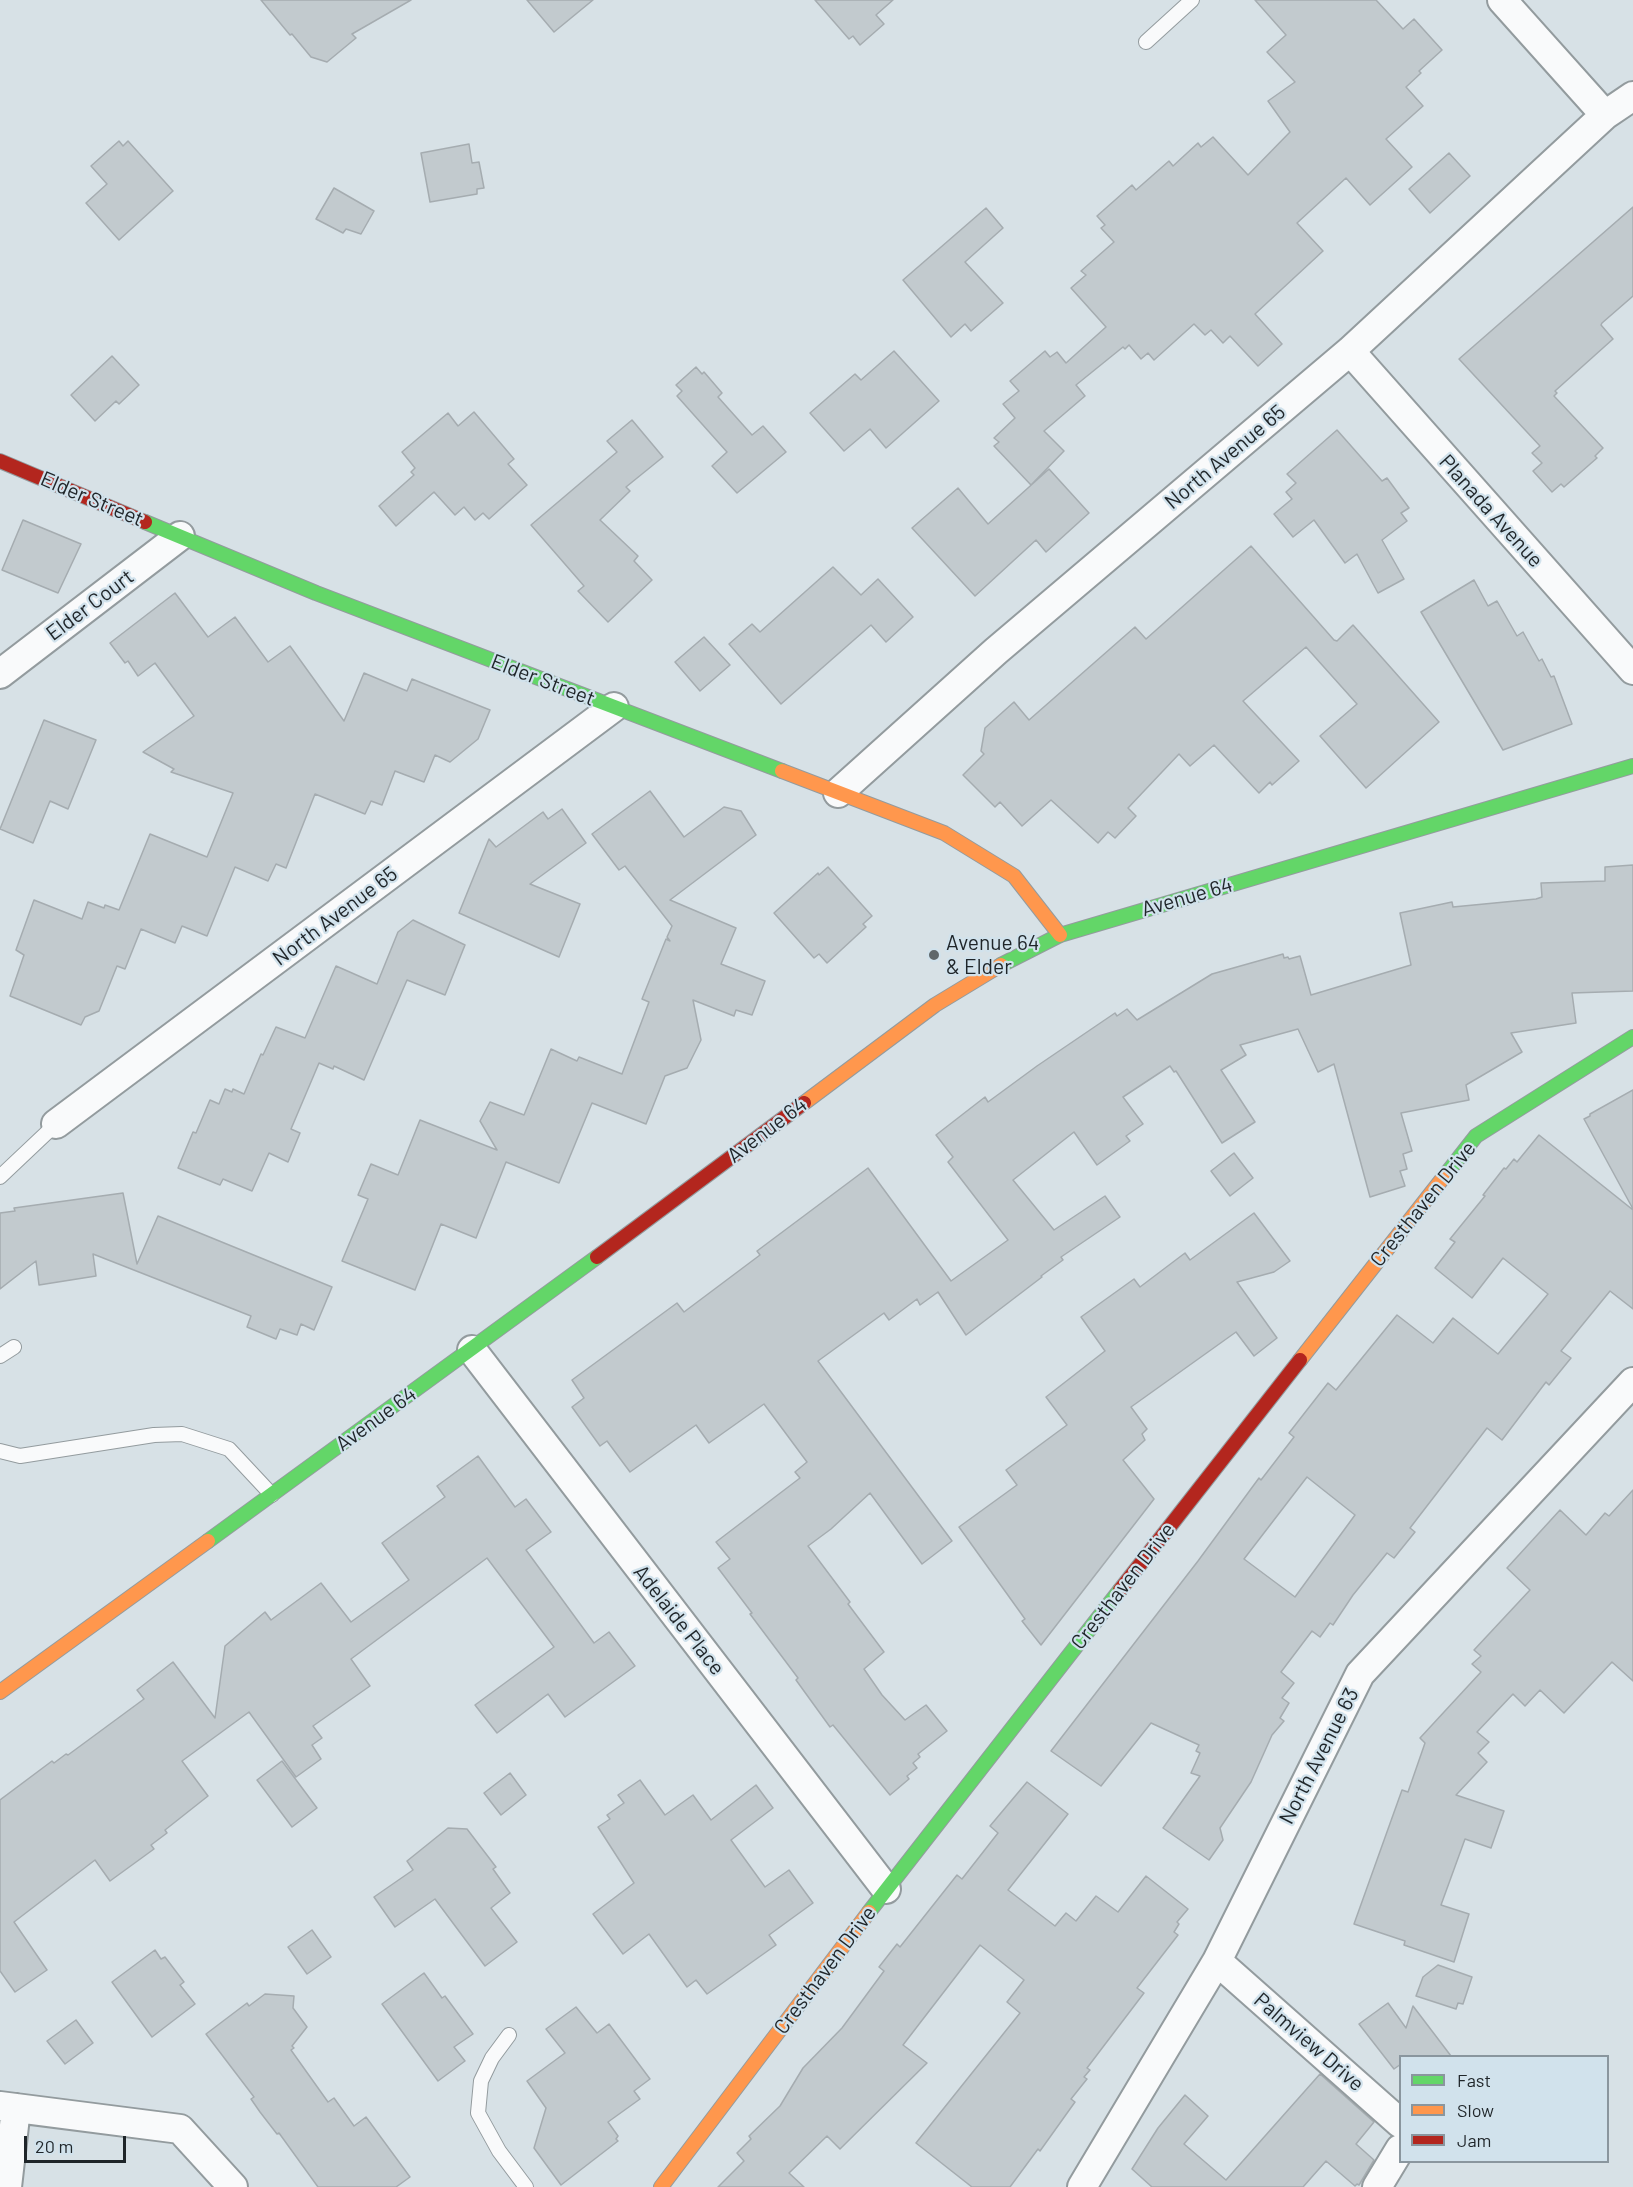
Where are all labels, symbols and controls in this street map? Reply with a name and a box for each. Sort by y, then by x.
street label: North Avenue 65 [1160,399,1290,515]
street label: Planada Avenue [1434,449,1548,573]
street label: Elder Street [37,466,147,532]
street label: Elder Court [41,564,139,646]
street label: Elder Street [487,649,599,711]
street label: North Avenue 65 [268,861,402,971]
street label: Avenue 64 [1139,872,1235,922]
place label: Avenue 64 & Elder [946,930,1039,980]
marker: Avenue 64 & Elder [927,948,941,962]
street label: Avenue 64 [722,1092,812,1168]
street label: Cresthaven Drive [1365,1136,1481,1272]
street label: Avenue 64 [331,1381,421,1457]
street label: Cresthaven Drive [1066,1518,1180,1654]
street label: Adelaide Place [628,1560,730,1680]
street label: North Avenue 63 [1274,1684,1364,1828]
street label: Cresthaven Drive [769,1901,881,2039]
street label: Palmview Drive [1249,1987,1369,2097]
legend [1399,2055,1609,2163]
text: Fast [1457,2069,1491,2091]
text: Slow [1457,2099,1494,2121]
scale bar [27,2124,129,2162]
text: Jam [1457,2129,1491,2151]
text: 20 m [35,2135,73,2157]

